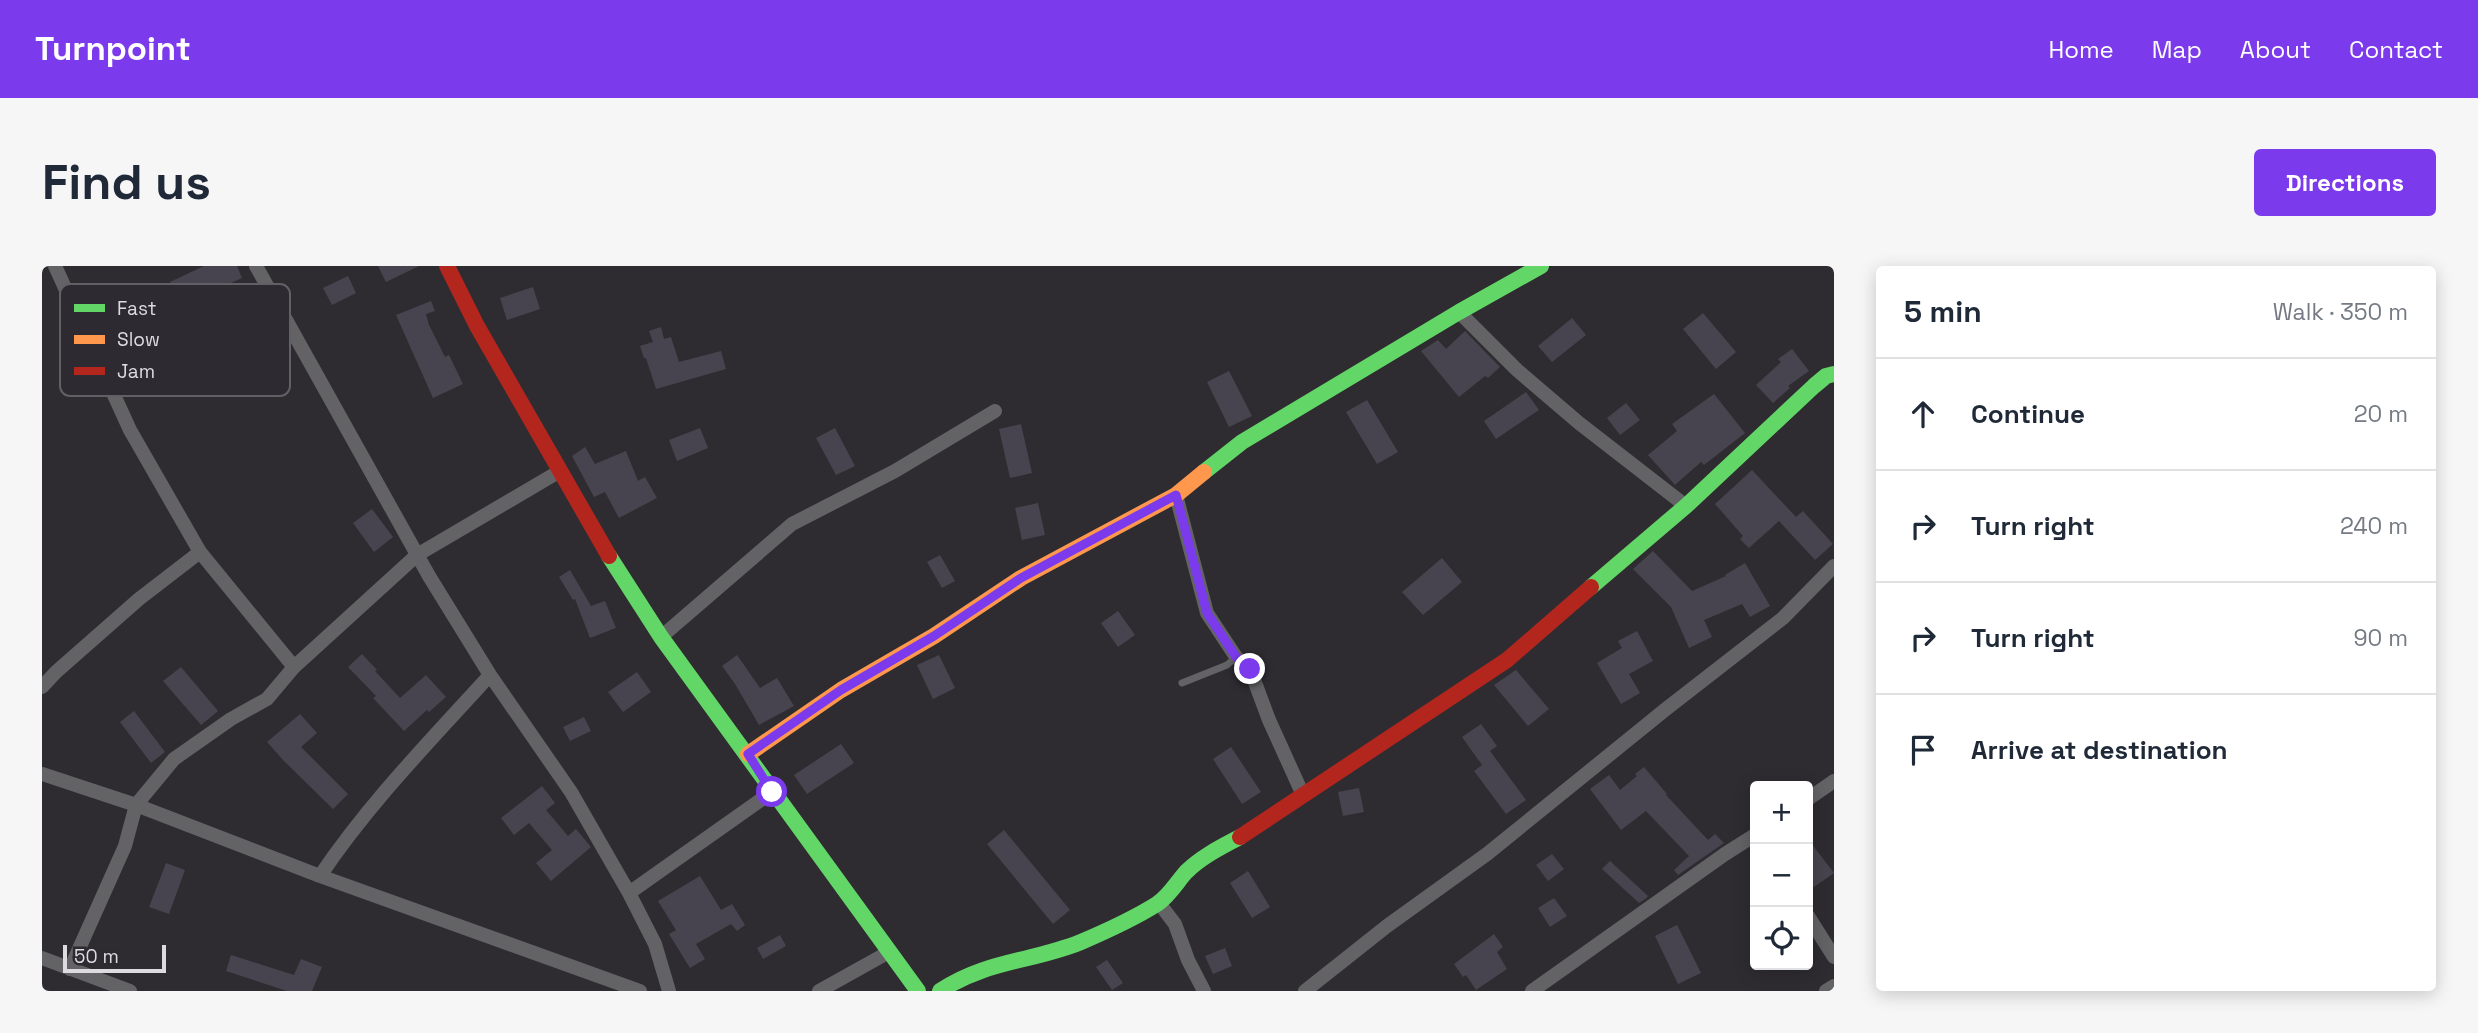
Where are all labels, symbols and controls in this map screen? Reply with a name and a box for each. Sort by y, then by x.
text: Turnpoint [35,28,191,70]
text: Home [2048,34,2114,65]
text: Map [2152,34,2202,65]
text: About [2240,34,2311,65]
text: Contact [2349,34,2443,65]
button: Directions [2254,149,2436,216]
text: Find us [42,151,211,213]
legend [60,284,290,396]
text: 5 min [1904,292,1982,331]
text: Fast [117,296,157,321]
text: Walk · 350 m [2273,297,2408,327]
text: Slow [117,327,160,352]
text: Jam [117,359,155,384]
icon: ahead [1904,395,1942,433]
text: Continue [1971,397,2085,431]
text: 20 m [2354,399,2408,429]
icon: right [1904,507,1942,545]
text: Turn right [1971,509,2095,543]
text: 240 m [2340,511,2408,541]
icon: right [1904,619,1942,657]
text: Turn right [1971,621,2095,655]
text: 90 m [2353,623,2408,653]
route end [1234,653,1265,684]
icon: arrive [1904,731,1942,769]
text: Arrive at destination [1971,733,2228,767]
route start [756,776,787,807]
map controls [1750,781,1813,970]
button: + [1750,781,1813,844]
button: − [1750,844,1813,907]
button: locate [1750,907,1813,970]
scale bar [63,942,166,974]
text: 50 m [74,944,119,969]

